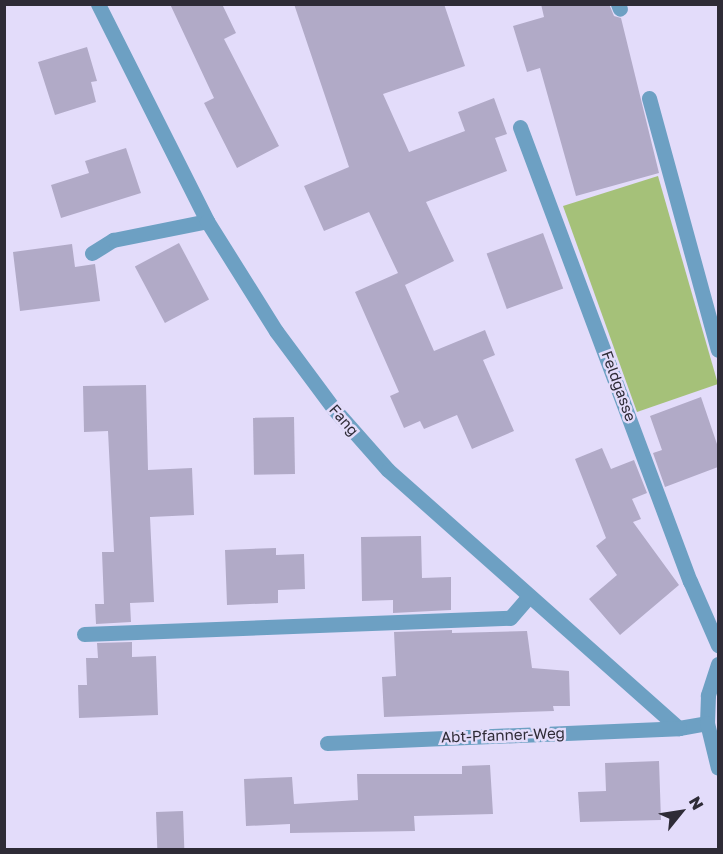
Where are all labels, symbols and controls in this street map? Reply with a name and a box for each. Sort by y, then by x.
street label: Feldgasse [598,348,640,424]
street label: Fang [326,401,362,439]
street label: Abt-Pfanner-Weg [441,724,565,746]
north arrow [651,782,711,842]
text: N [685,793,708,813]

